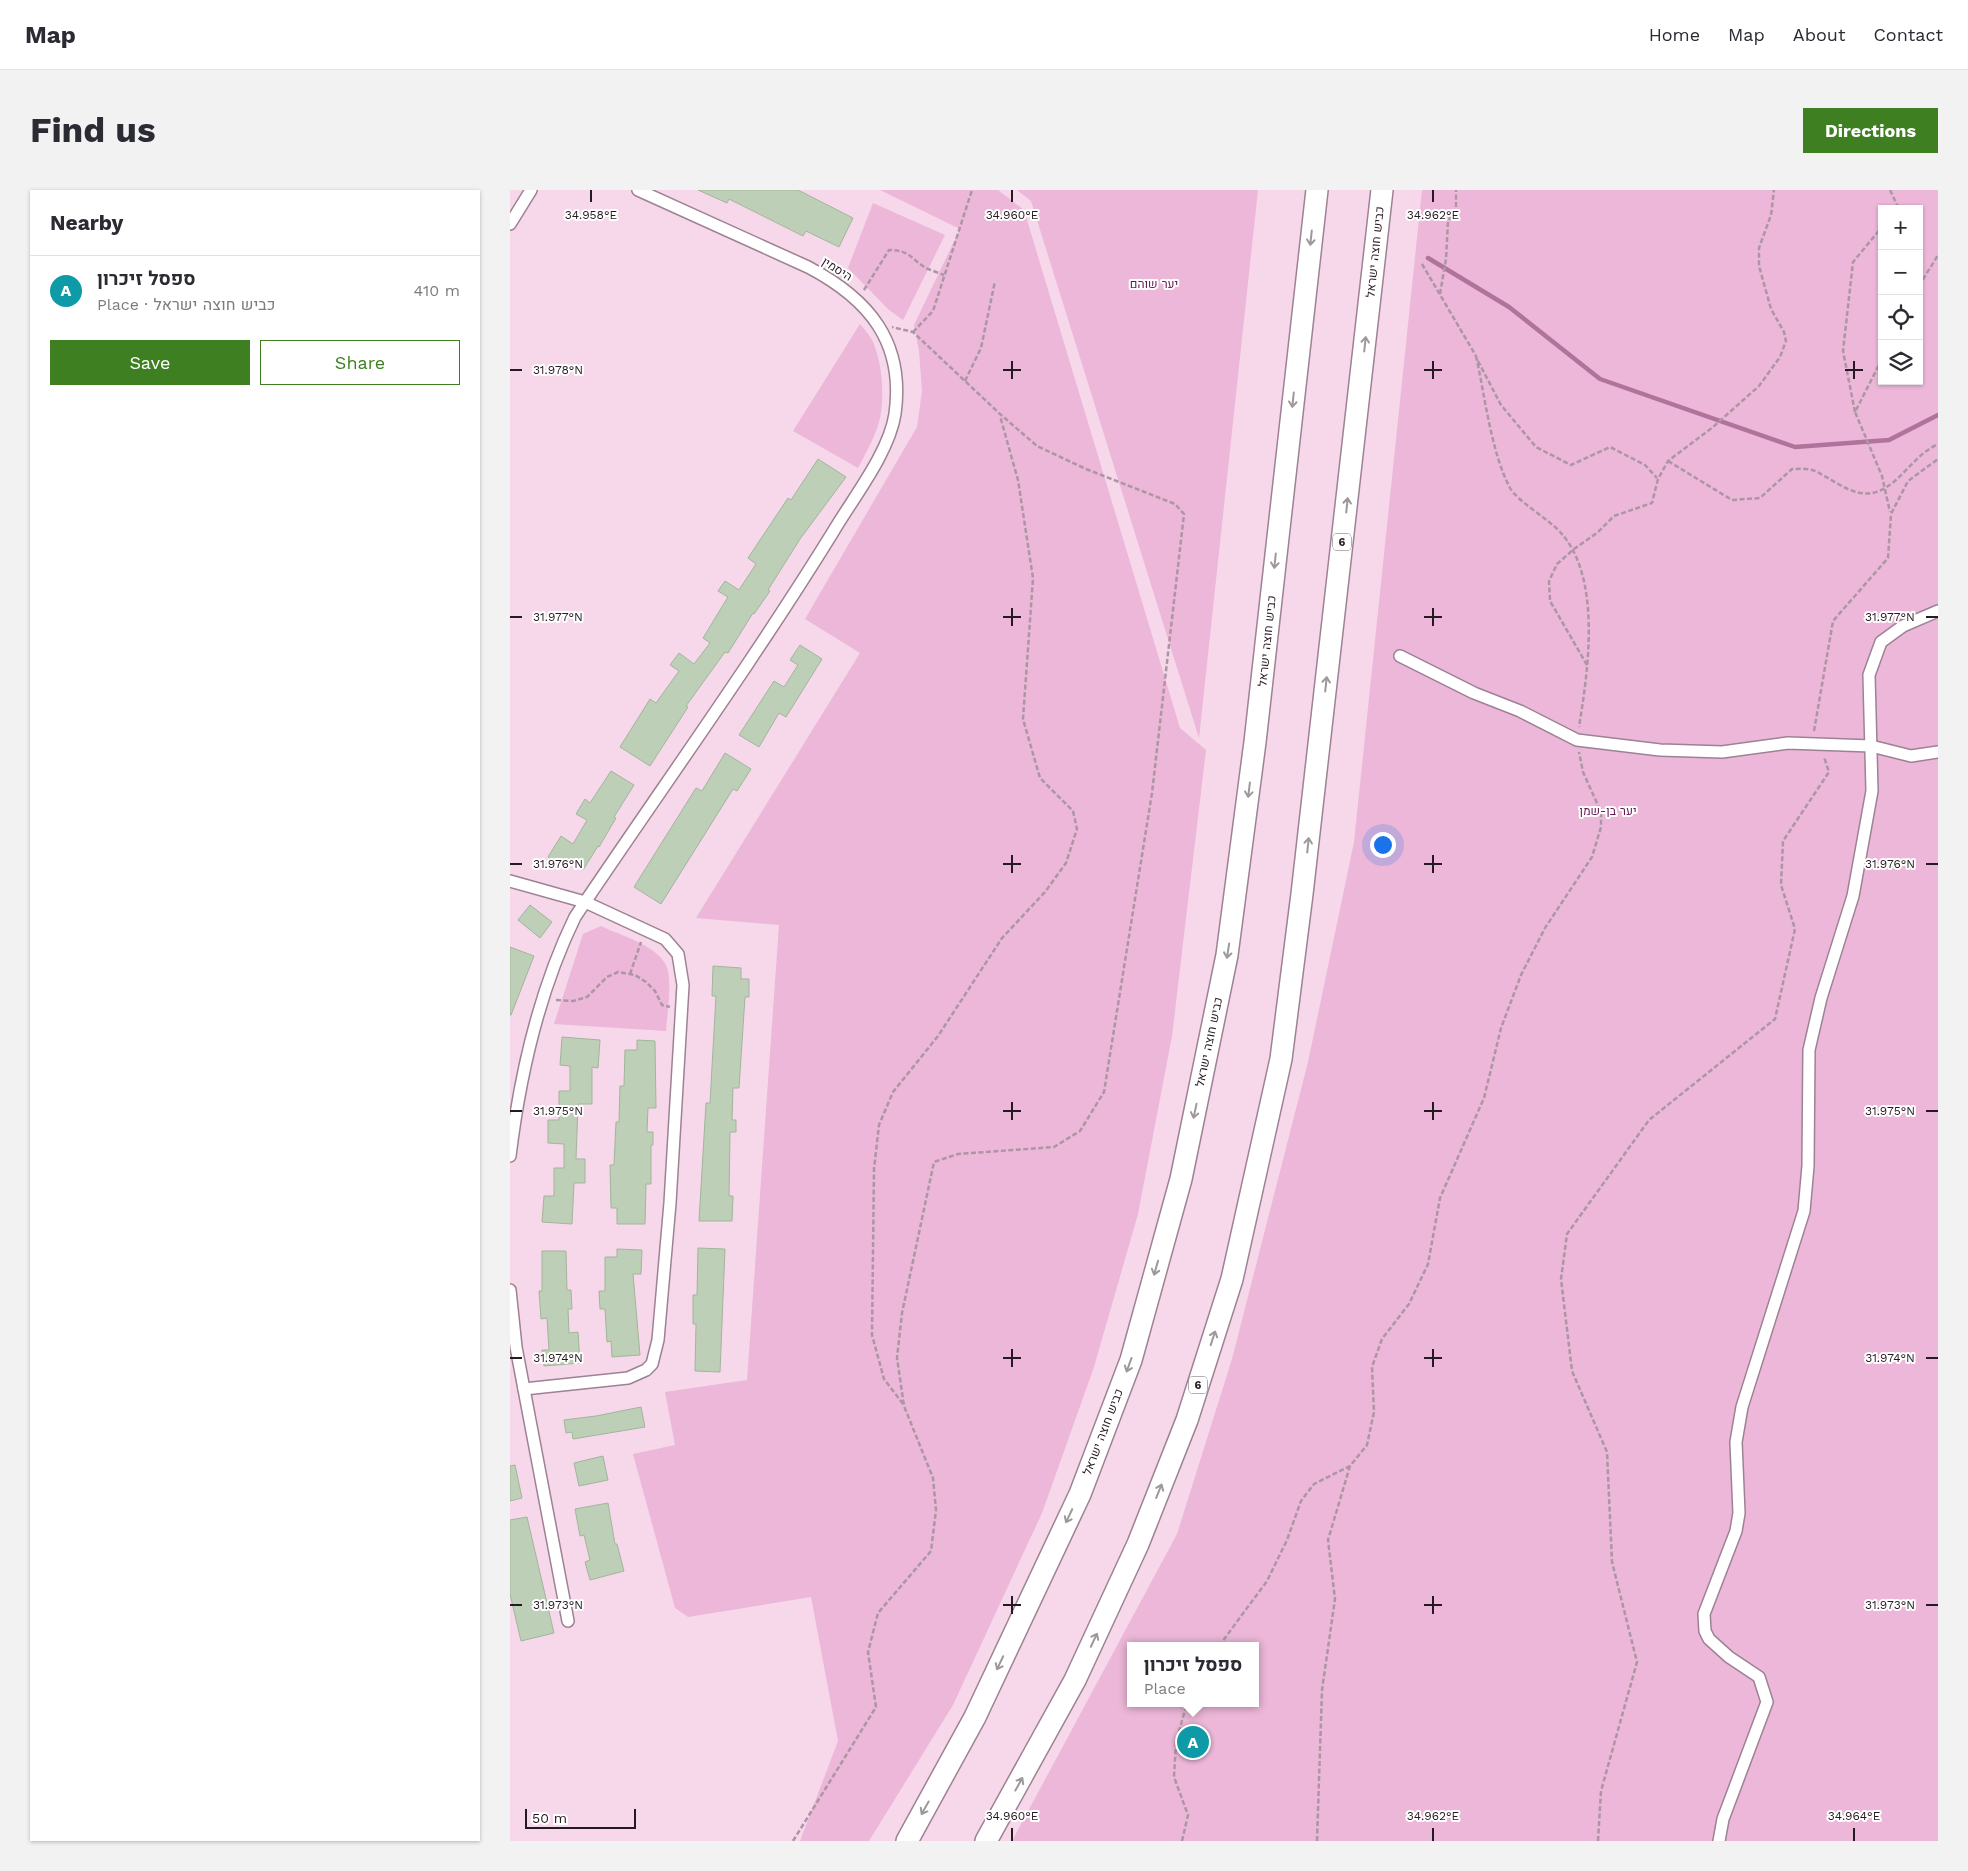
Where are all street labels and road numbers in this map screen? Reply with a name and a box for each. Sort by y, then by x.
street label: כביש חוצה ישראל [1363,206,1387,298]
street label: היסמין [819,254,855,284]
road number: 6 [1333,534,1351,551]
street label: כביש חוצה ישראל [1255,595,1279,687]
street label: כביש חוצה ישראל [1193,996,1225,1088]
road number: 6 [1189,1376,1207,1394]
street label: כביש חוצה ישראל [1080,1387,1126,1477]

